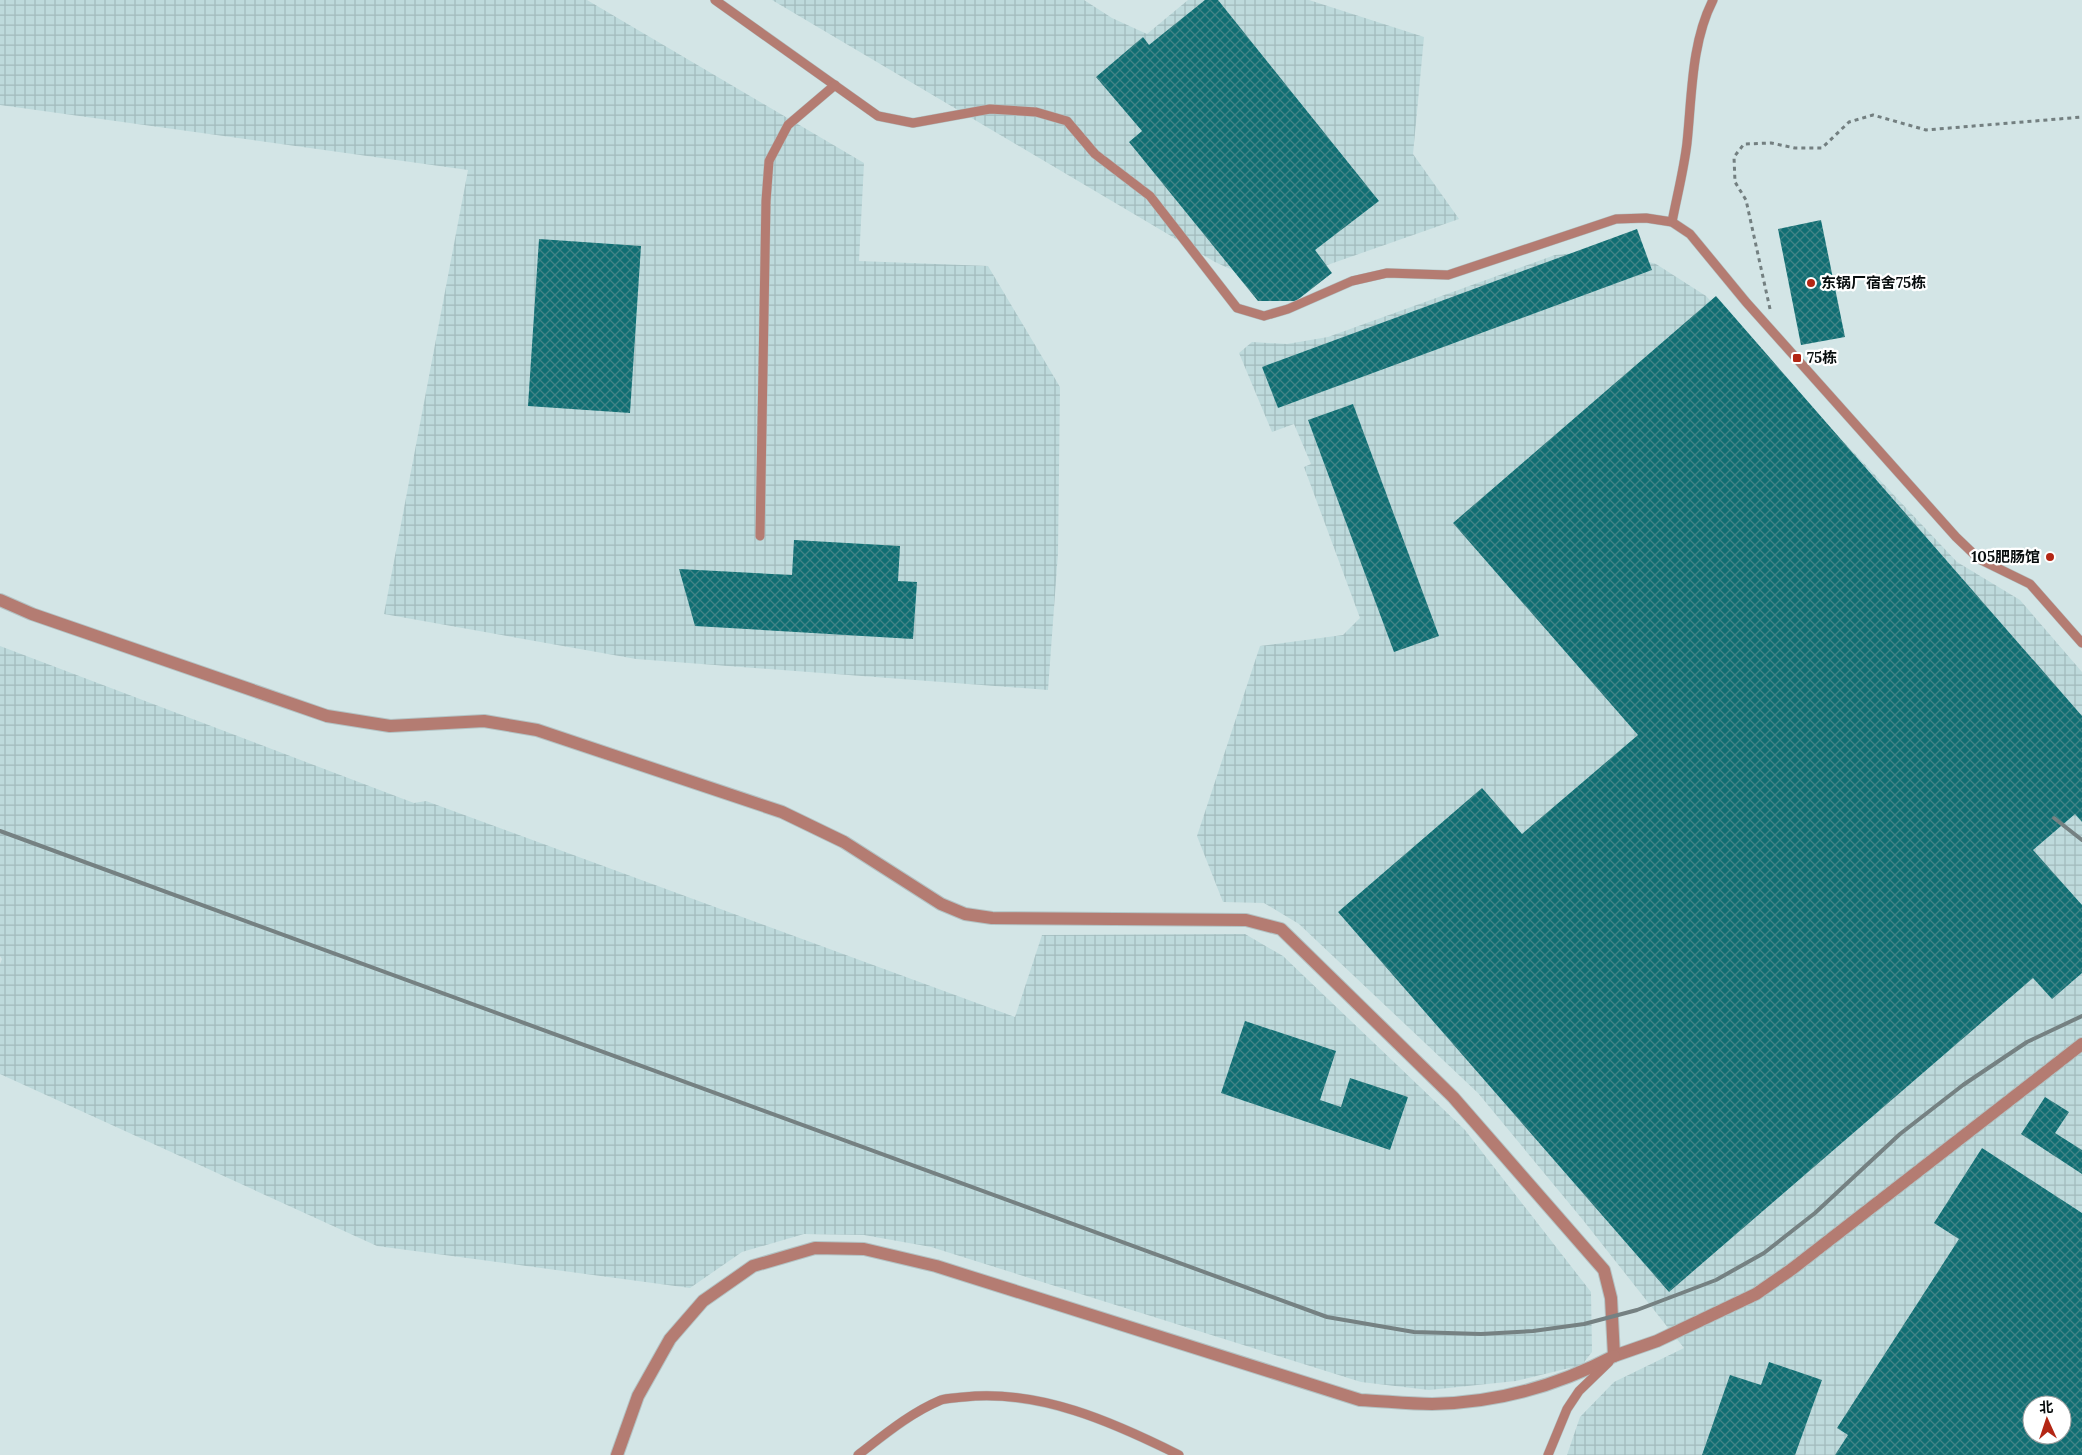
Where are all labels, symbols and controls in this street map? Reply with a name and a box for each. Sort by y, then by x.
place label: 东锅厂宿舍75栋 [1821,273,1926,292]
marker: 东锅厂宿舍75栋 [1805,277,1817,289]
place label: 75栋 [1807,348,1837,367]
marker: 75栋 [1791,352,1803,364]
place label: 105肥肠馆 [1971,547,2040,566]
marker: 105肥肠馆 [2044,551,2056,563]
north arrow [2022,1395,2072,1445]
text: 北 [2039,1398,2054,1416]

